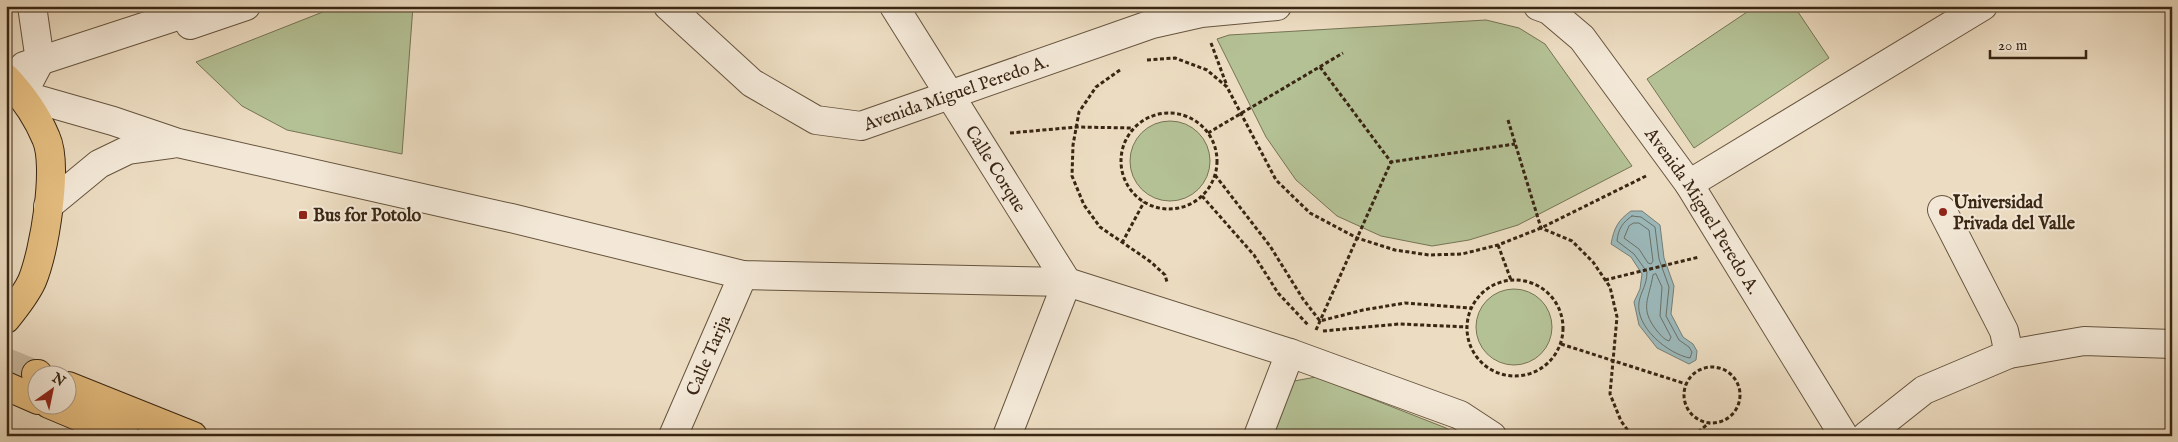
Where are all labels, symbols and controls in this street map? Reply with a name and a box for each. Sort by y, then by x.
scale bar [1990,28,2087,60]
text: 20 m [1998,36,2028,55]
street label: Avenida Miguel Peredo A. [860,51,1052,137]
street label: Calle Corque [959,122,1031,217]
street label: Avenida Miguel Peredo A. [1638,123,1764,299]
place label: Universidad Privada del Valle [1952,192,2076,236]
place label: Bus for Potolo [313,205,421,228]
marker: Universidad Privada del Valle [1937,206,1949,218]
marker: Bus for Potolo [297,209,309,221]
street label: Calle Tarija [682,312,737,400]
north arrow [28,364,78,414]
text: N [48,369,69,391]

